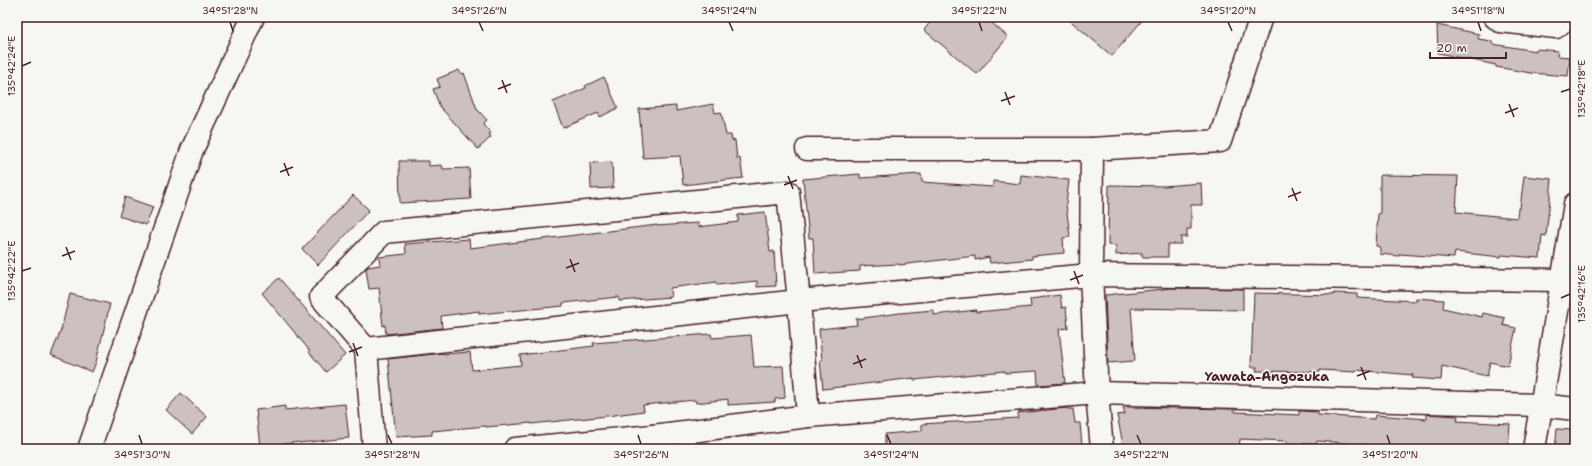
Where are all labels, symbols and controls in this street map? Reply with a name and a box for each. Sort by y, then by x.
text: 34°51'28"N [202,4,258,17]
text: 34°51'26"N [451,4,507,17]
text: 34°51'24"N [701,4,757,17]
text: 34°51'22"N [951,4,1007,17]
text: 34°51'20"N [1200,4,1256,17]
text: 34°51'18"N [1451,4,1505,17]
scale bar [1430,34,1506,60]
text: 135°42'24"E [5,36,18,96]
text: 20 m [1436,40,1467,56]
text: 135°42'18"E [1575,60,1588,118]
text: 135°42'22"E [5,241,18,301]
text: 135°42'16"E [1575,265,1588,323]
district label: Yawata-Angozuka [1205,368,1329,385]
text: 34°51'30"N [114,448,170,461]
text: 34°51'28"N [364,448,420,461]
text: 34°51'26"N [613,448,669,461]
text: 34°51'24"N [863,448,919,461]
text: 34°51'22"N [1113,448,1169,461]
text: 34°51'20"N [1362,448,1418,461]

